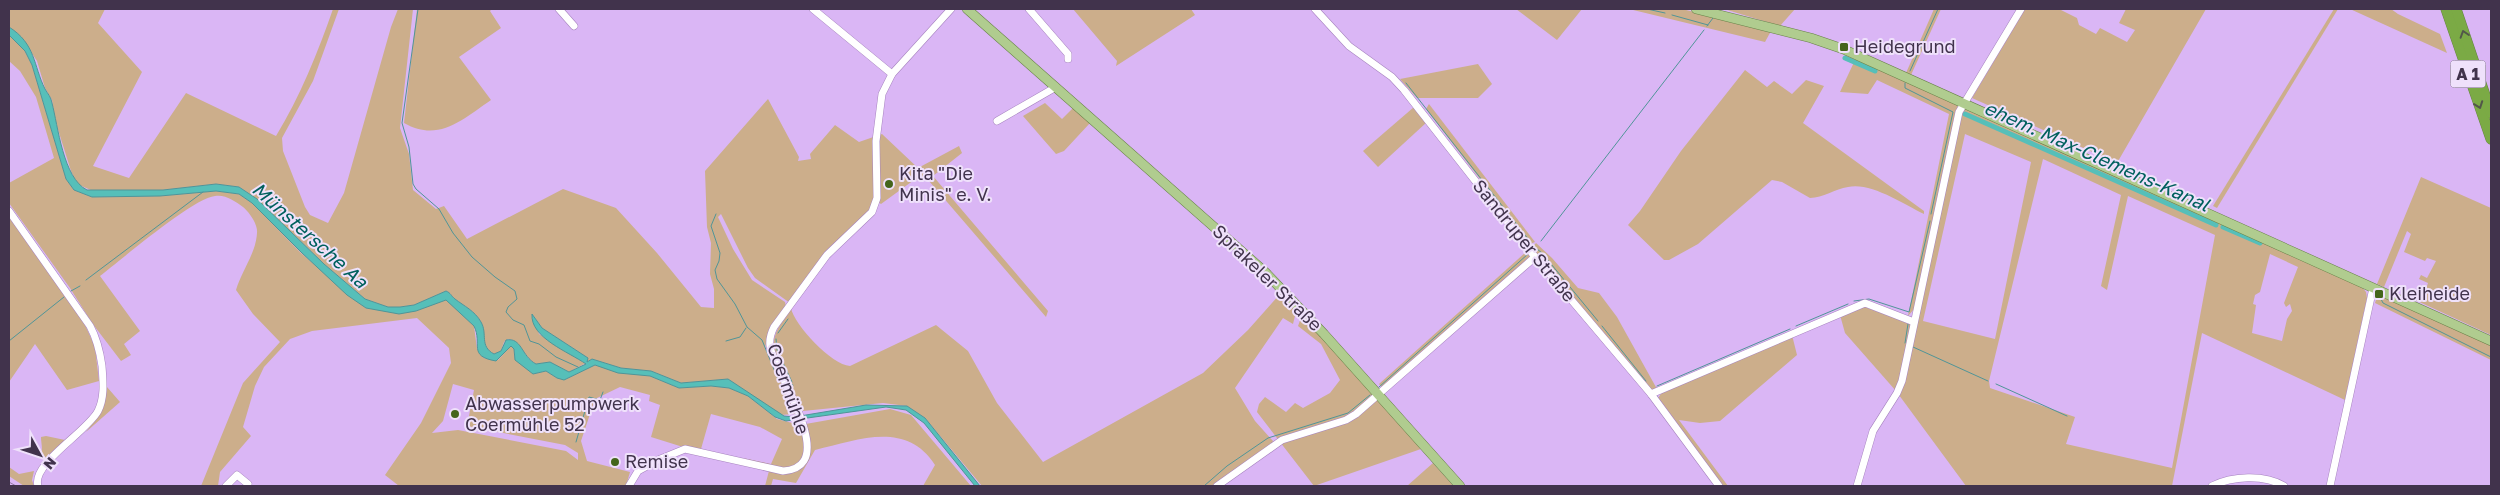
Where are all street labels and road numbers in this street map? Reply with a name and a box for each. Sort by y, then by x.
road number: A 1 [2450,61,2486,88]
street label: Sandruper Straße [1469,175,1581,306]
street label: Sprakeler Straße [1208,219,1327,335]
street label: Coermühle [763,340,815,437]

